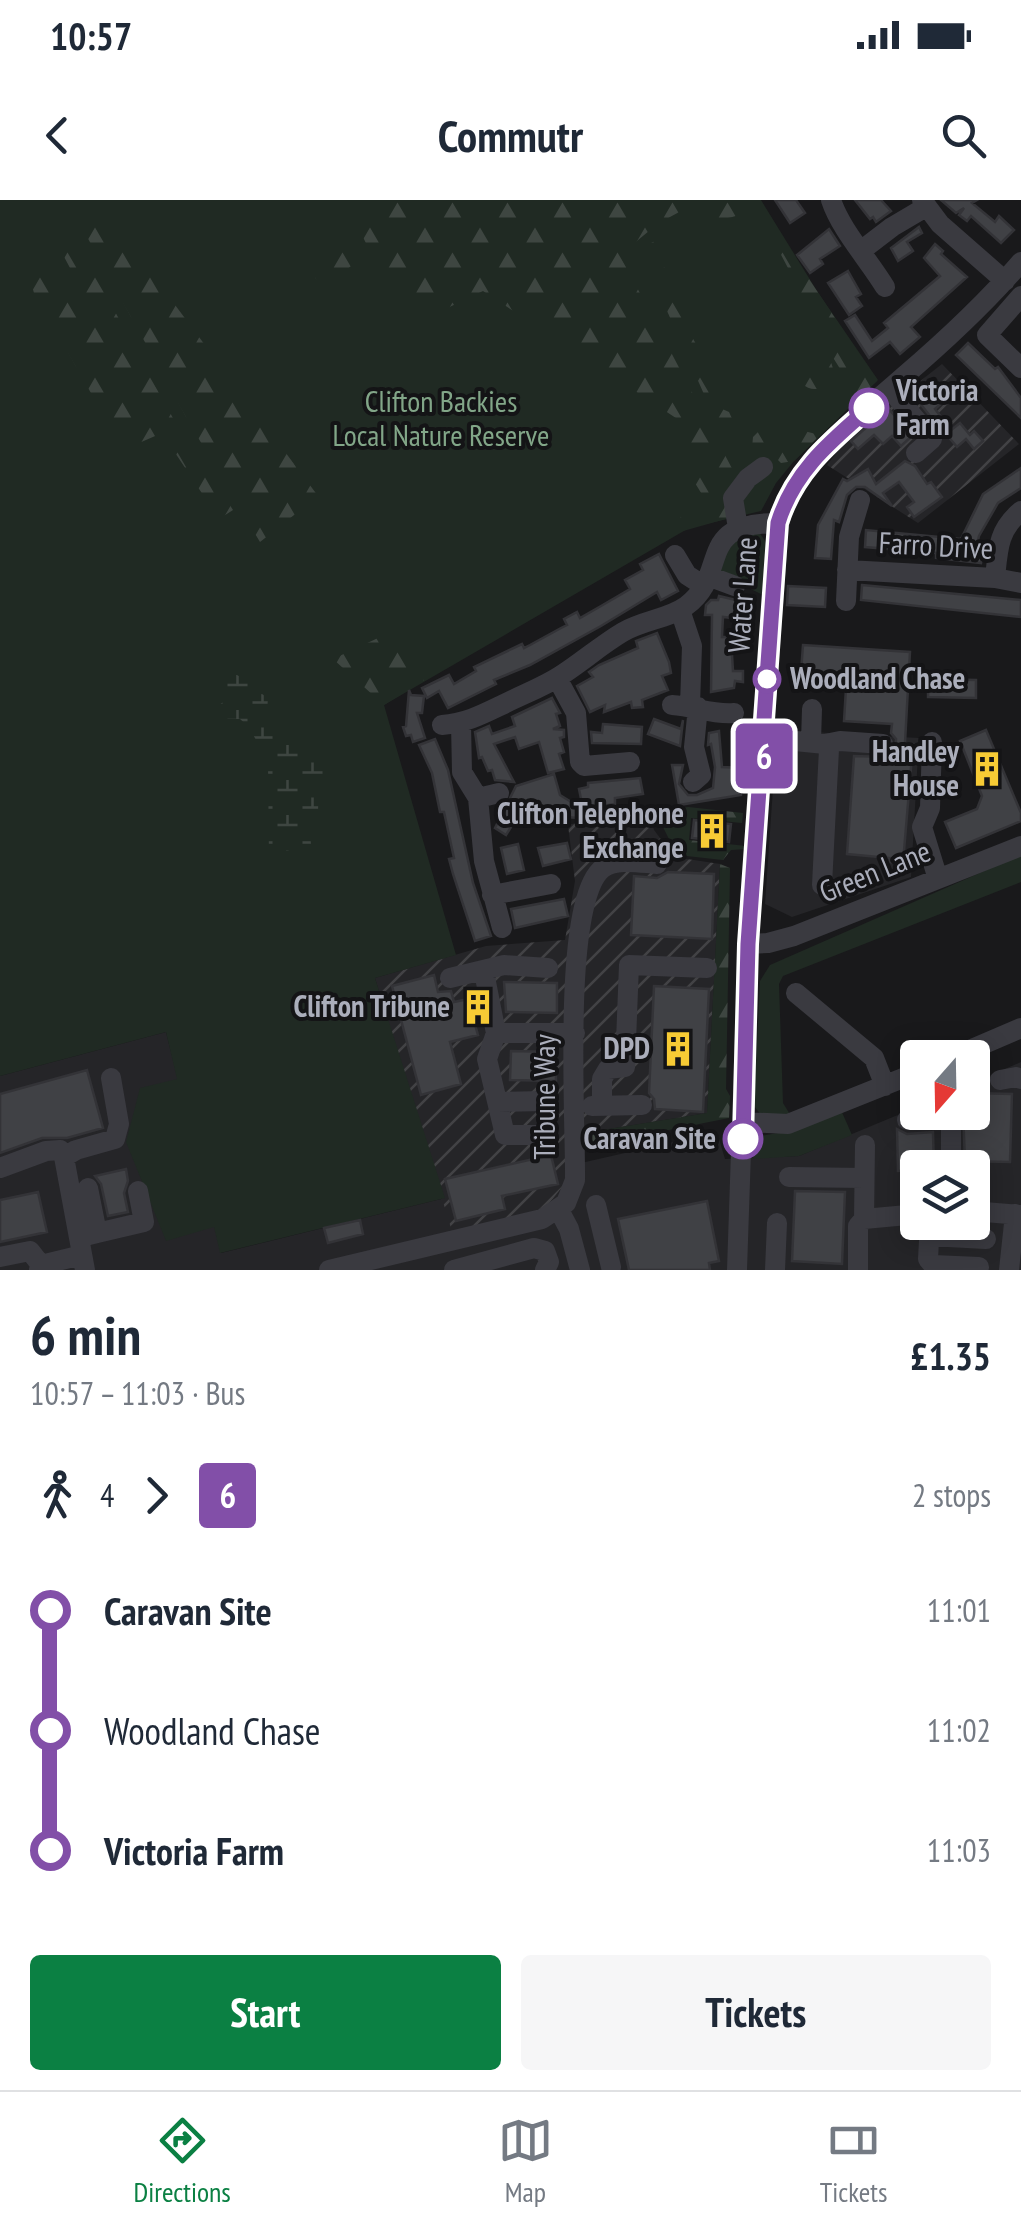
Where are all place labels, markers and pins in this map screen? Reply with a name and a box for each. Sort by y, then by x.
place label: Victoria Farm [895,370,978,443]
marker: Victoria Farm [850,389,888,427]
place label: Woodland Chase [789,658,965,697]
marker: Woodland Chase [754,666,780,692]
place label: Handley House [872,731,960,804]
building icon: Handley House [968,750,1006,788]
place label: Clifton Telephone Exchange [497,793,684,866]
building icon: Clifton Telephone Exchange [693,812,731,850]
place label: Clifton Tribune [293,986,450,1025]
building icon: Clifton Tribune [459,988,497,1026]
place label: DPD [604,1028,650,1067]
building icon: DPD [659,1030,697,1068]
place label: Caravan Site [583,1118,716,1157]
marker: Caravan Site [724,1120,762,1158]

